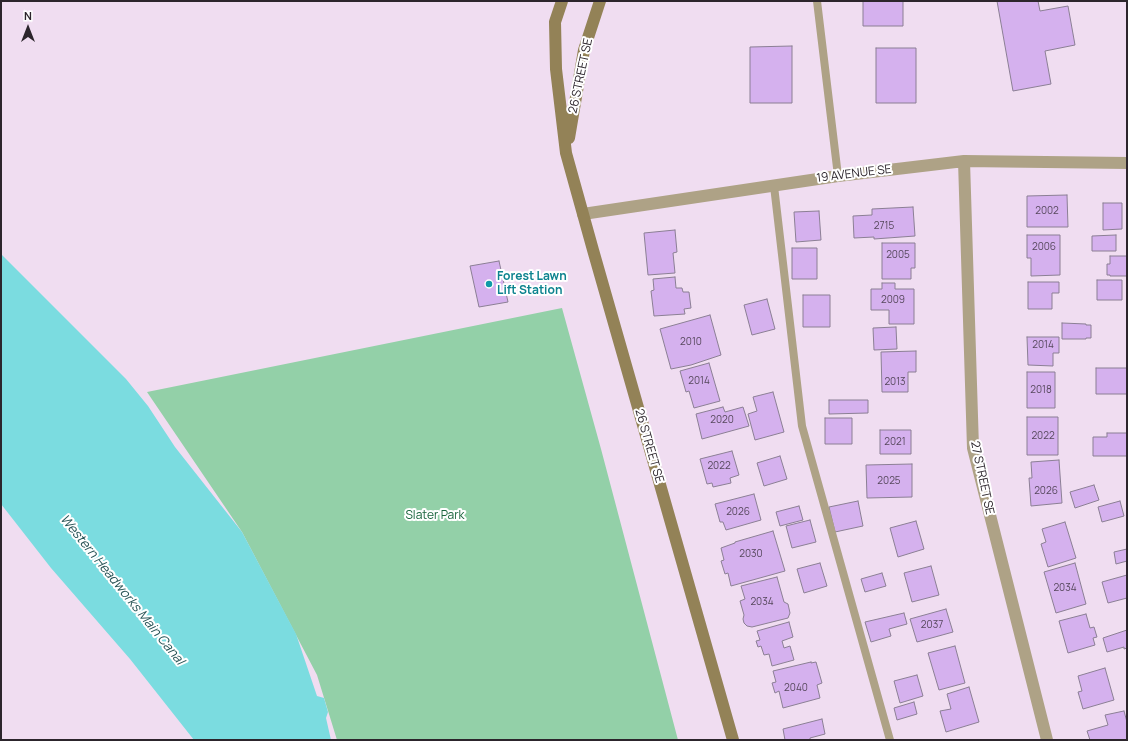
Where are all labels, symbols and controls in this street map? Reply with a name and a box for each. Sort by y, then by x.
north arrow [8,8,48,48]
text: N [24,8,32,23]
street label: 26 STREET SE [566,37,596,115]
street label: 19 AVENUE SE [816,162,892,186]
house number: 2002 [1035,205,1059,217]
house number: 2715 [874,220,894,232]
house number: 2006 [1032,241,1056,253]
house number: 2005 [886,249,910,261]
place label: Forest Lawn Lift Station [497,270,567,298]
marker: Forest Lawn Lift Station [484,279,494,289]
house number: 2009 [881,294,905,306]
house number: 2010 [680,336,702,348]
house number: 2014 [1032,339,1054,351]
house number: 2014 [688,375,710,387]
house number: 2013 [884,376,906,388]
house number: 2018 [1030,384,1052,396]
street label: 26 STREET SE [632,407,666,485]
house number: 2020 [710,414,734,426]
house number: 2022 [1031,430,1055,442]
house number: 2021 [884,436,906,448]
street label: 27 STREET SE [967,440,997,516]
house number: 2022 [707,460,731,472]
house number: 2025 [877,475,901,487]
house number: 2026 [1034,485,1058,497]
house number: 2026 [726,506,750,518]
park label: Slater Park [405,509,465,523]
water label: Western Headworks Main Canal [57,512,187,668]
house number: 2030 [739,548,763,560]
house number: 2034 [1053,582,1077,594]
house number: 2034 [750,596,774,608]
house number: 2037 [921,619,943,631]
house number: 2040 [784,682,808,694]

